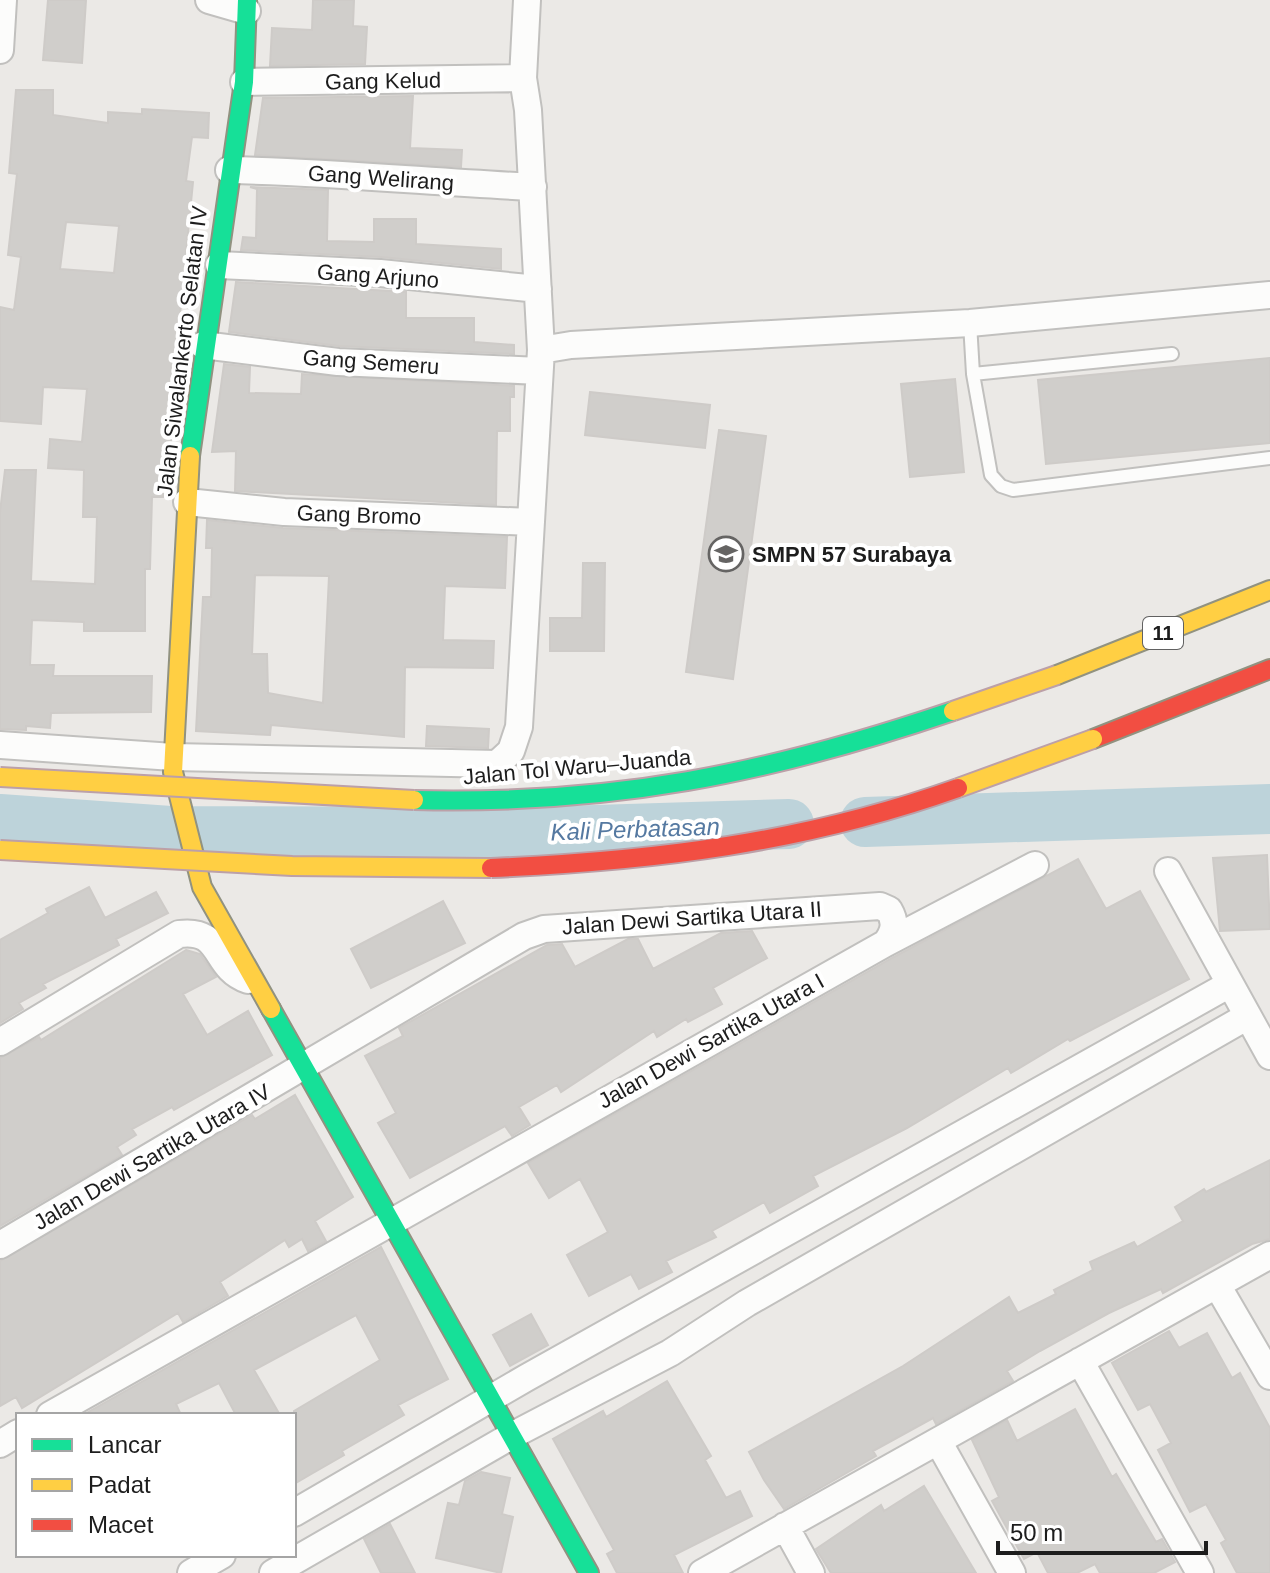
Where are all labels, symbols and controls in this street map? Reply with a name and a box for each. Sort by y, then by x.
street label: Gang Kelud [325,67,441,95]
street label: Gang Welirang [307,160,455,196]
street label: Jalan Siwalankerto Selatan IV [152,204,212,498]
street label: Gang Arjuno [316,259,440,293]
street label: Gang Semeru [302,345,440,379]
street label: Gang Bromo [296,500,422,530]
school or university icon: SMPN 57 Surabaya [707,535,745,573]
place label: SMPN 57 Surabaya [752,542,952,567]
road number: 11 [1143,617,1183,649]
street label: Jalan Tol Waru–Juanda [462,745,693,789]
water label: Kali Perbatasan [550,813,720,845]
street label: Jalan Dewi Sartika Utara II [561,896,823,940]
street label: Jalan Dewi Sartika Utara I [594,968,828,1114]
street label: Jalan Dewi Sartika Utara IV [29,1079,275,1235]
legend [16,1413,296,1557]
text: Lancar [88,1431,161,1458]
text: Padat [88,1471,151,1498]
scale bar [998,1505,1206,1555]
text: Macet [88,1511,154,1538]
text: 50 m [1010,1519,1063,1546]

